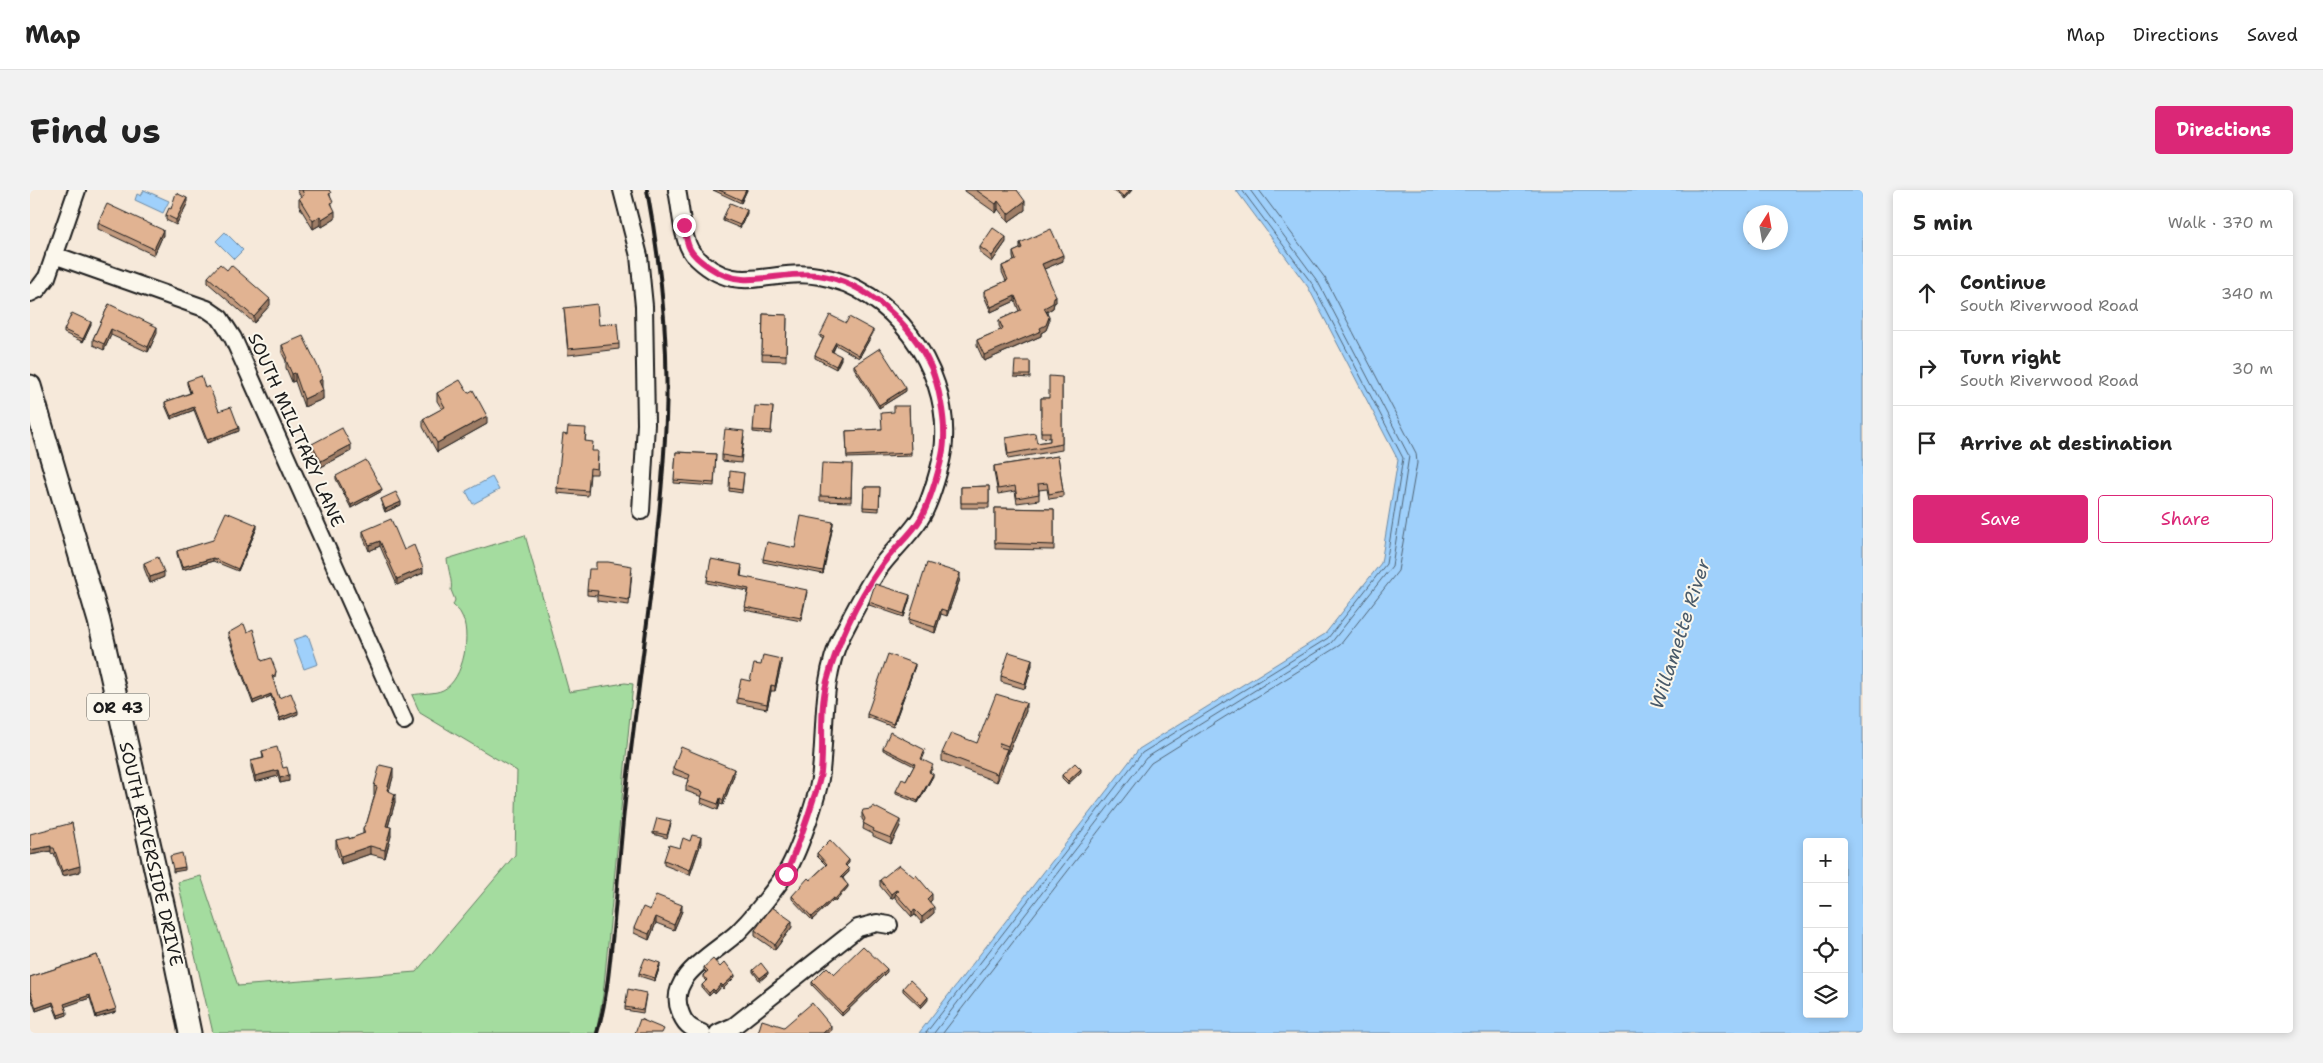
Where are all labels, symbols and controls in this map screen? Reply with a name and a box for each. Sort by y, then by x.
text: Map [25,19,81,51]
text: Map [2067,23,2105,47]
text: Directions [2133,23,2219,47]
text: Saved [2247,23,2298,47]
button: Directions [2155,106,2293,154]
text: Find us [30,107,161,154]
north arrow [1743,205,1788,250]
text: 5 min [1913,209,1973,237]
text: Walk · 370 m [2168,212,2273,233]
route end [673,214,696,237]
text: Continue [1960,270,2046,295]
icon: ahead [1913,279,1941,307]
text: 340 m [2221,283,2273,304]
text: South Riverwood Road [1960,295,2139,316]
street label: SOUTH MILITARY LANE [242,329,350,531]
text: Turn right [1960,345,2061,370]
icon: right [1913,354,1941,382]
text: 30 m [2232,358,2273,379]
text: South Riverwood Road [1960,370,2139,391]
icon: arrive [1913,429,1941,457]
text: Arrive at destination [1960,431,2172,456]
button: Save [1913,495,2088,543]
button: Share [2098,495,2273,543]
water label: Willamette River [1644,555,1716,712]
road number: OR 43 [87,694,149,720]
street label: SOUTH RIVERSIDE DRIVE [114,740,188,968]
map controls [1803,838,1848,1018]
button: + [1803,838,1848,883]
route start [775,863,798,886]
button: − [1803,883,1848,928]
button: locate [1803,928,1848,973]
button: layers [1803,973,1848,1018]

